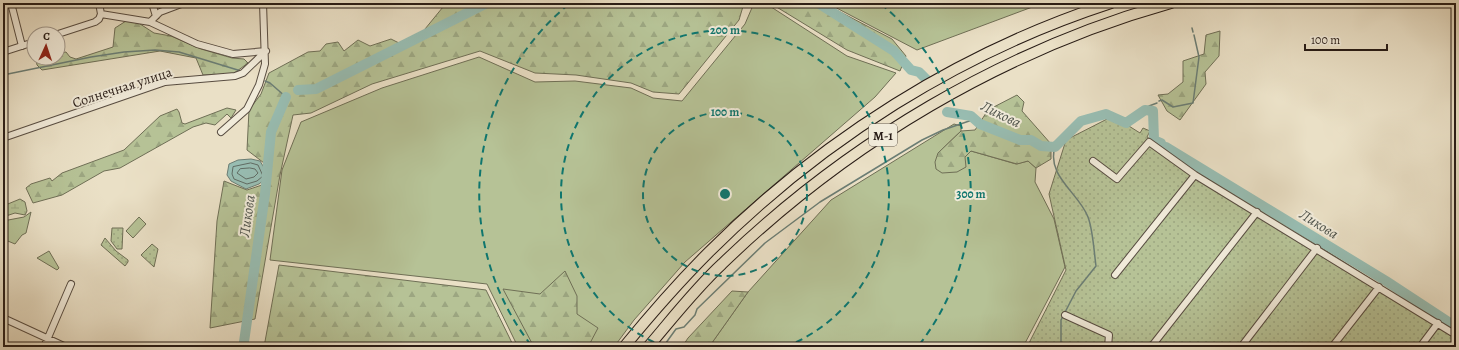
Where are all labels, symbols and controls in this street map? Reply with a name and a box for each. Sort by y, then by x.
text: 200 m [710,22,740,38]
north arrow [26,26,66,66]
scale bar [1305,26,1387,52]
text: С [43,29,50,44]
text: 100 m [1311,32,1340,48]
street label: Солнечная улица [70,62,175,113]
water label: Ликова [977,95,1024,132]
text: 100 m [711,104,739,120]
road number: М-1 [869,124,897,146]
text: 300 m [956,186,986,202]
centre of rings [718,187,732,201]
water label: Ликова [234,194,260,239]
water label: Ликова [1295,204,1342,244]

